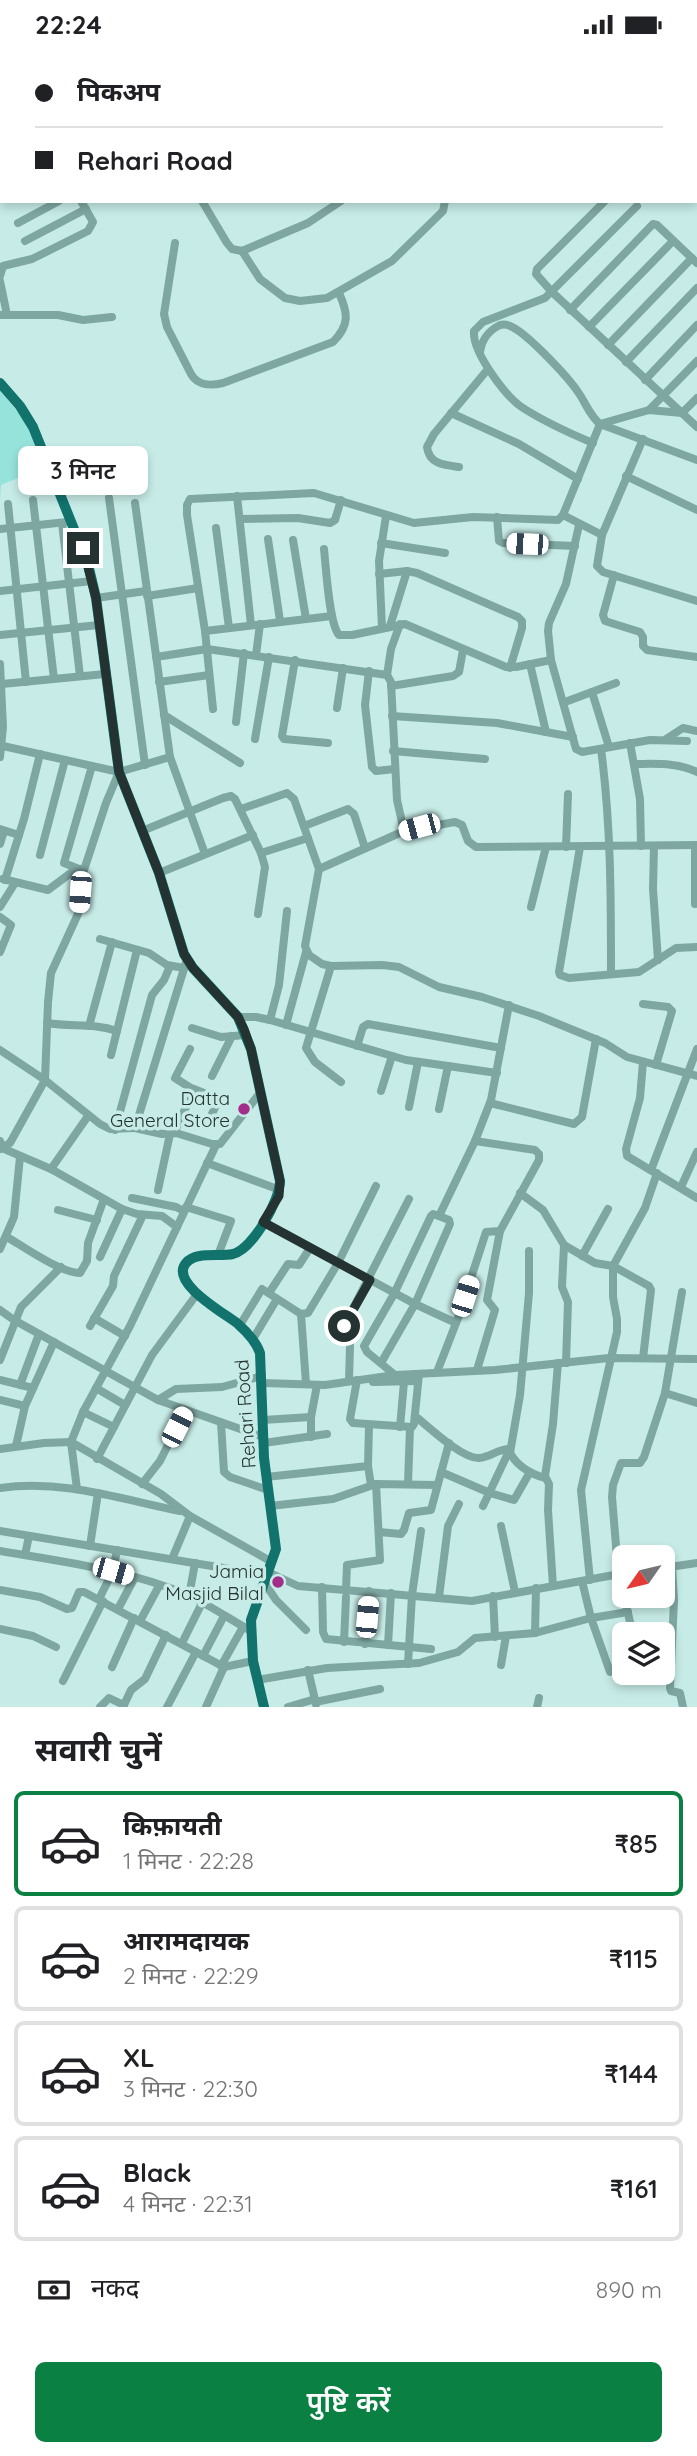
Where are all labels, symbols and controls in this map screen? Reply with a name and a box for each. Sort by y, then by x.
text: 22:24 [35,8,102,41]
text: पिकअप [77,75,160,108]
text: Rehari Road [77,144,233,177]
callout: 3 मिनट [18,447,148,496]
text: 3 मिनट [50,456,116,485]
route end [67,532,99,564]
car [506,533,549,555]
car [396,811,443,843]
car [69,870,92,914]
place label: Datta General Store [110,1086,230,1132]
marker: Datta General Store [236,1101,252,1117]
car [449,1273,482,1319]
route start [328,1310,360,1342]
street label: Rehari Road [229,1359,261,1469]
car [159,1404,196,1450]
north arrow [612,1545,676,1608]
map controls [612,1545,675,1685]
car [90,1555,137,1587]
place label: Jamia Masjid Bilal [165,1559,264,1605]
marker: Jamia Masjid Bilal [270,1574,286,1590]
car [355,1595,380,1639]
button: layers [612,1622,675,1685]
text: सवारी चुनें [35,1729,162,1769]
text: किफ़ायती [123,1809,222,1842]
icon: car [39,1812,102,1875]
text: ₹85 [615,1827,658,1860]
text: 1 मिनट · 22:28 [123,1846,254,1875]
text: आरामदायक [123,1924,249,1957]
icon: car [39,1927,102,1990]
text: ₹115 [609,1942,658,1975]
text: 2 मिनट · 22:29 [123,1961,259,1990]
text: XL [123,2041,155,2074]
icon: car [39,2042,102,2105]
text: ₹144 [604,2057,658,2090]
text: 3 मिनट · 22:30 [123,2074,258,2103]
text: Black [123,2156,192,2189]
icon: car [39,2157,102,2220]
text: ₹161 [610,2172,658,2205]
text: 4 मिनट · 22:31 [123,2189,253,2218]
icon: cash [35,2271,73,2309]
text: नकद [91,2271,139,2304]
text: 890 m [596,2275,662,2304]
button: पुष्टि करें [35,2362,662,2442]

